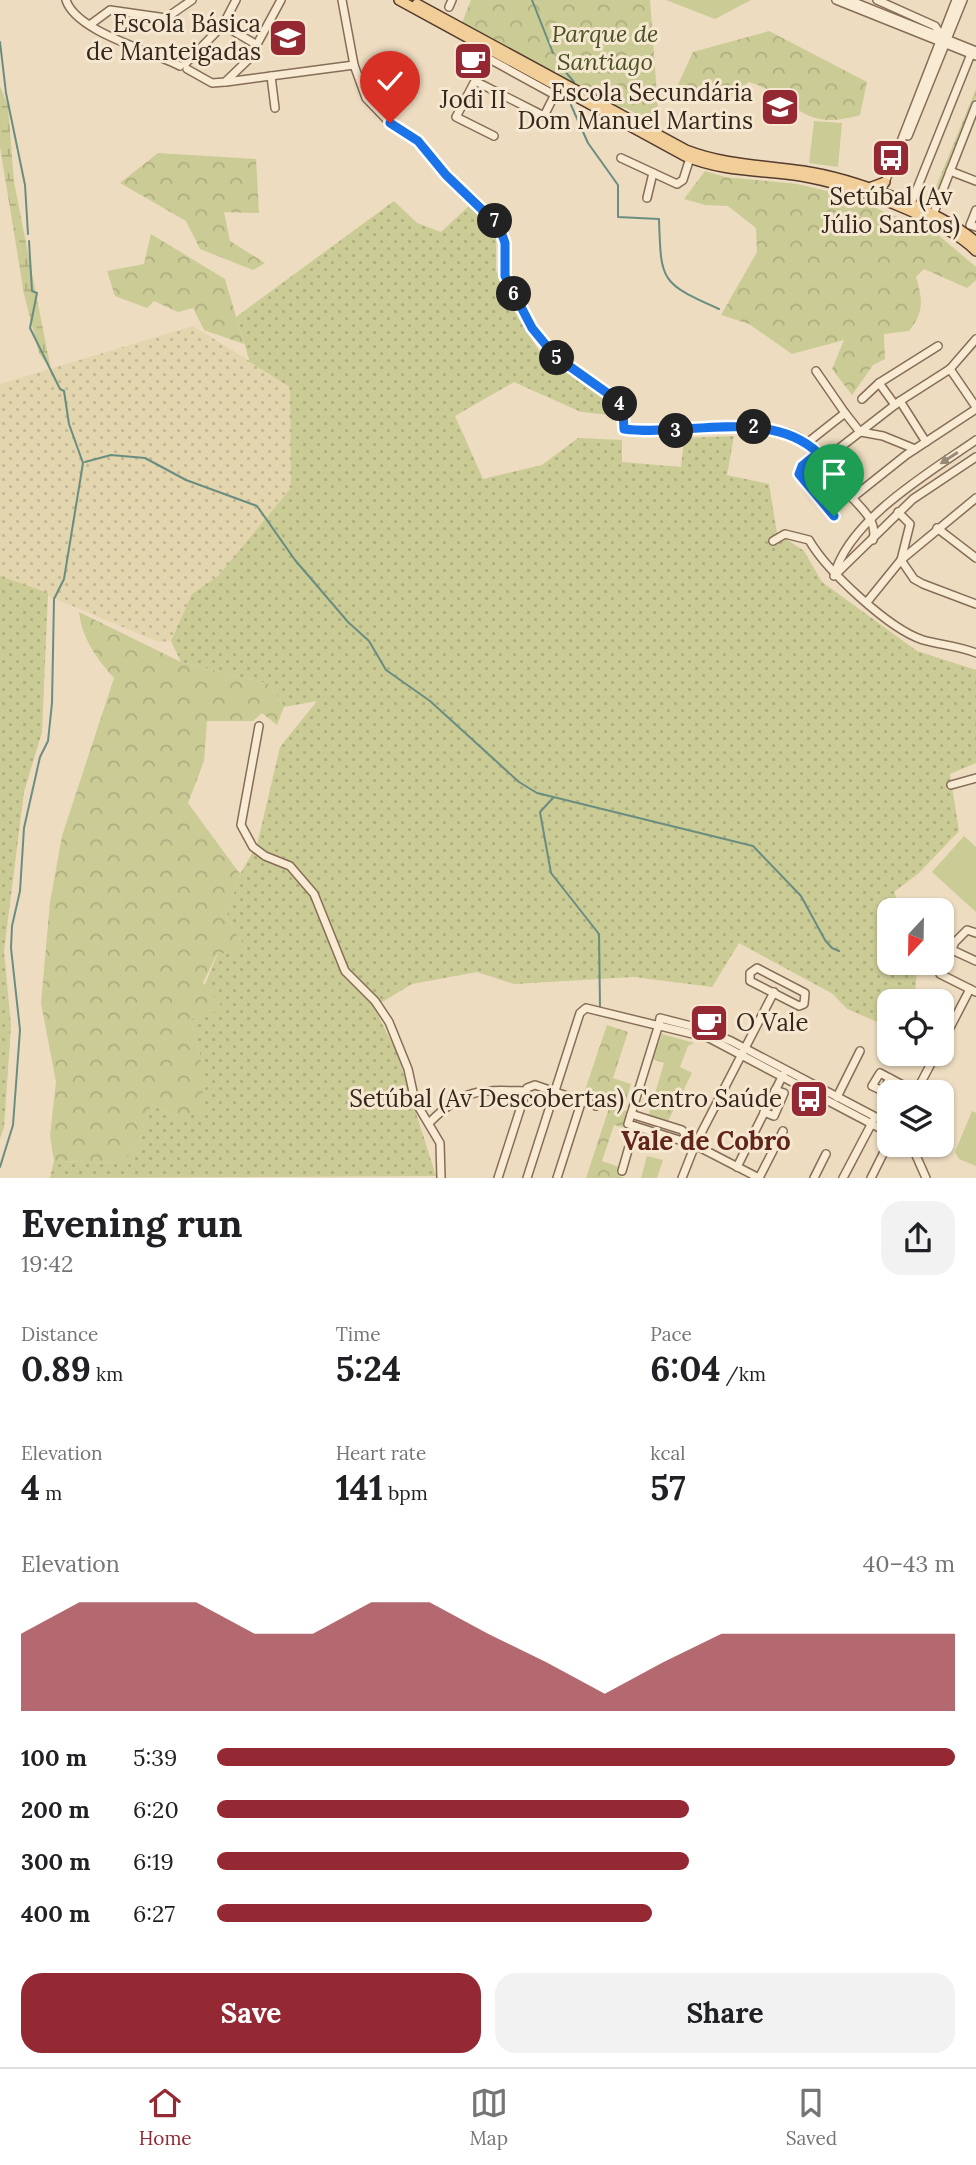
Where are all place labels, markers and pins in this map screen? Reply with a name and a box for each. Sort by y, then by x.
place label: Escola Básica de Manteigadas [86,8,261,67]
school or university icon: Escola Básica de Manteigadas [267,17,309,59]
cafe icon: Jodi II [452,40,494,82]
pin [360,51,420,123]
place label: Escola Secundária Dom Manuel Martins [517,77,753,136]
place label: Jodi II [439,84,506,115]
school or university icon: Escola Secundária Dom Manuel Martins [759,86,801,128]
bus stop icon: Setúbal (Av Júlio Santos) [870,137,912,179]
place label: Setúbal (Av Júlio Santos) [821,181,960,240]
pin: 7 [477,204,512,238]
pin: 6 [496,276,532,312]
pin: 5 [540,340,574,376]
pin: 4 [602,386,638,422]
pin: 2 [736,410,772,444]
pin: 3 [658,414,694,448]
pin [804,444,864,516]
cafe icon: O Vale [688,1002,730,1044]
place label: O Vale [736,1007,808,1038]
bus stop icon: Setúbal (Av Descobertas) Centro Saúde [788,1078,830,1120]
place label: Setúbal (Av Descobertas) Centro Saúde [349,1083,782,1114]

